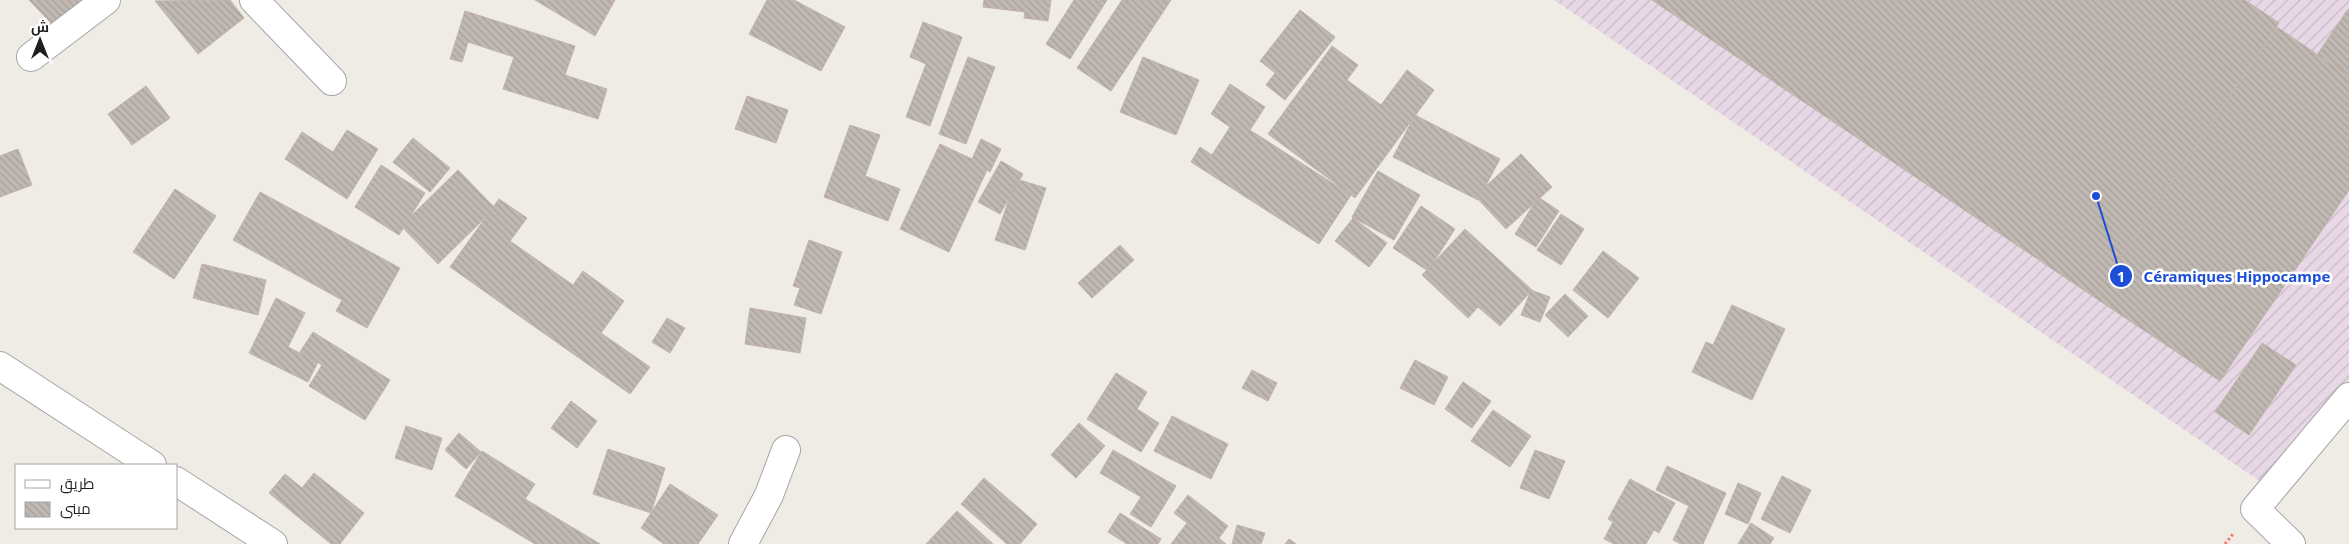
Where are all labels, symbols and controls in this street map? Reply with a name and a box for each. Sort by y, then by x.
north arrow [15,15,65,65]
text: ش [31,17,49,36]
callout: Céramiques Hippocampe [2108,261,2340,291]
text: 1 [2117,266,2125,286]
text: Céramiques Hippocampe [2144,266,2330,286]
legend [15,464,178,529]
text: طريق [60,473,94,494]
text: مبنى [60,498,91,519]

